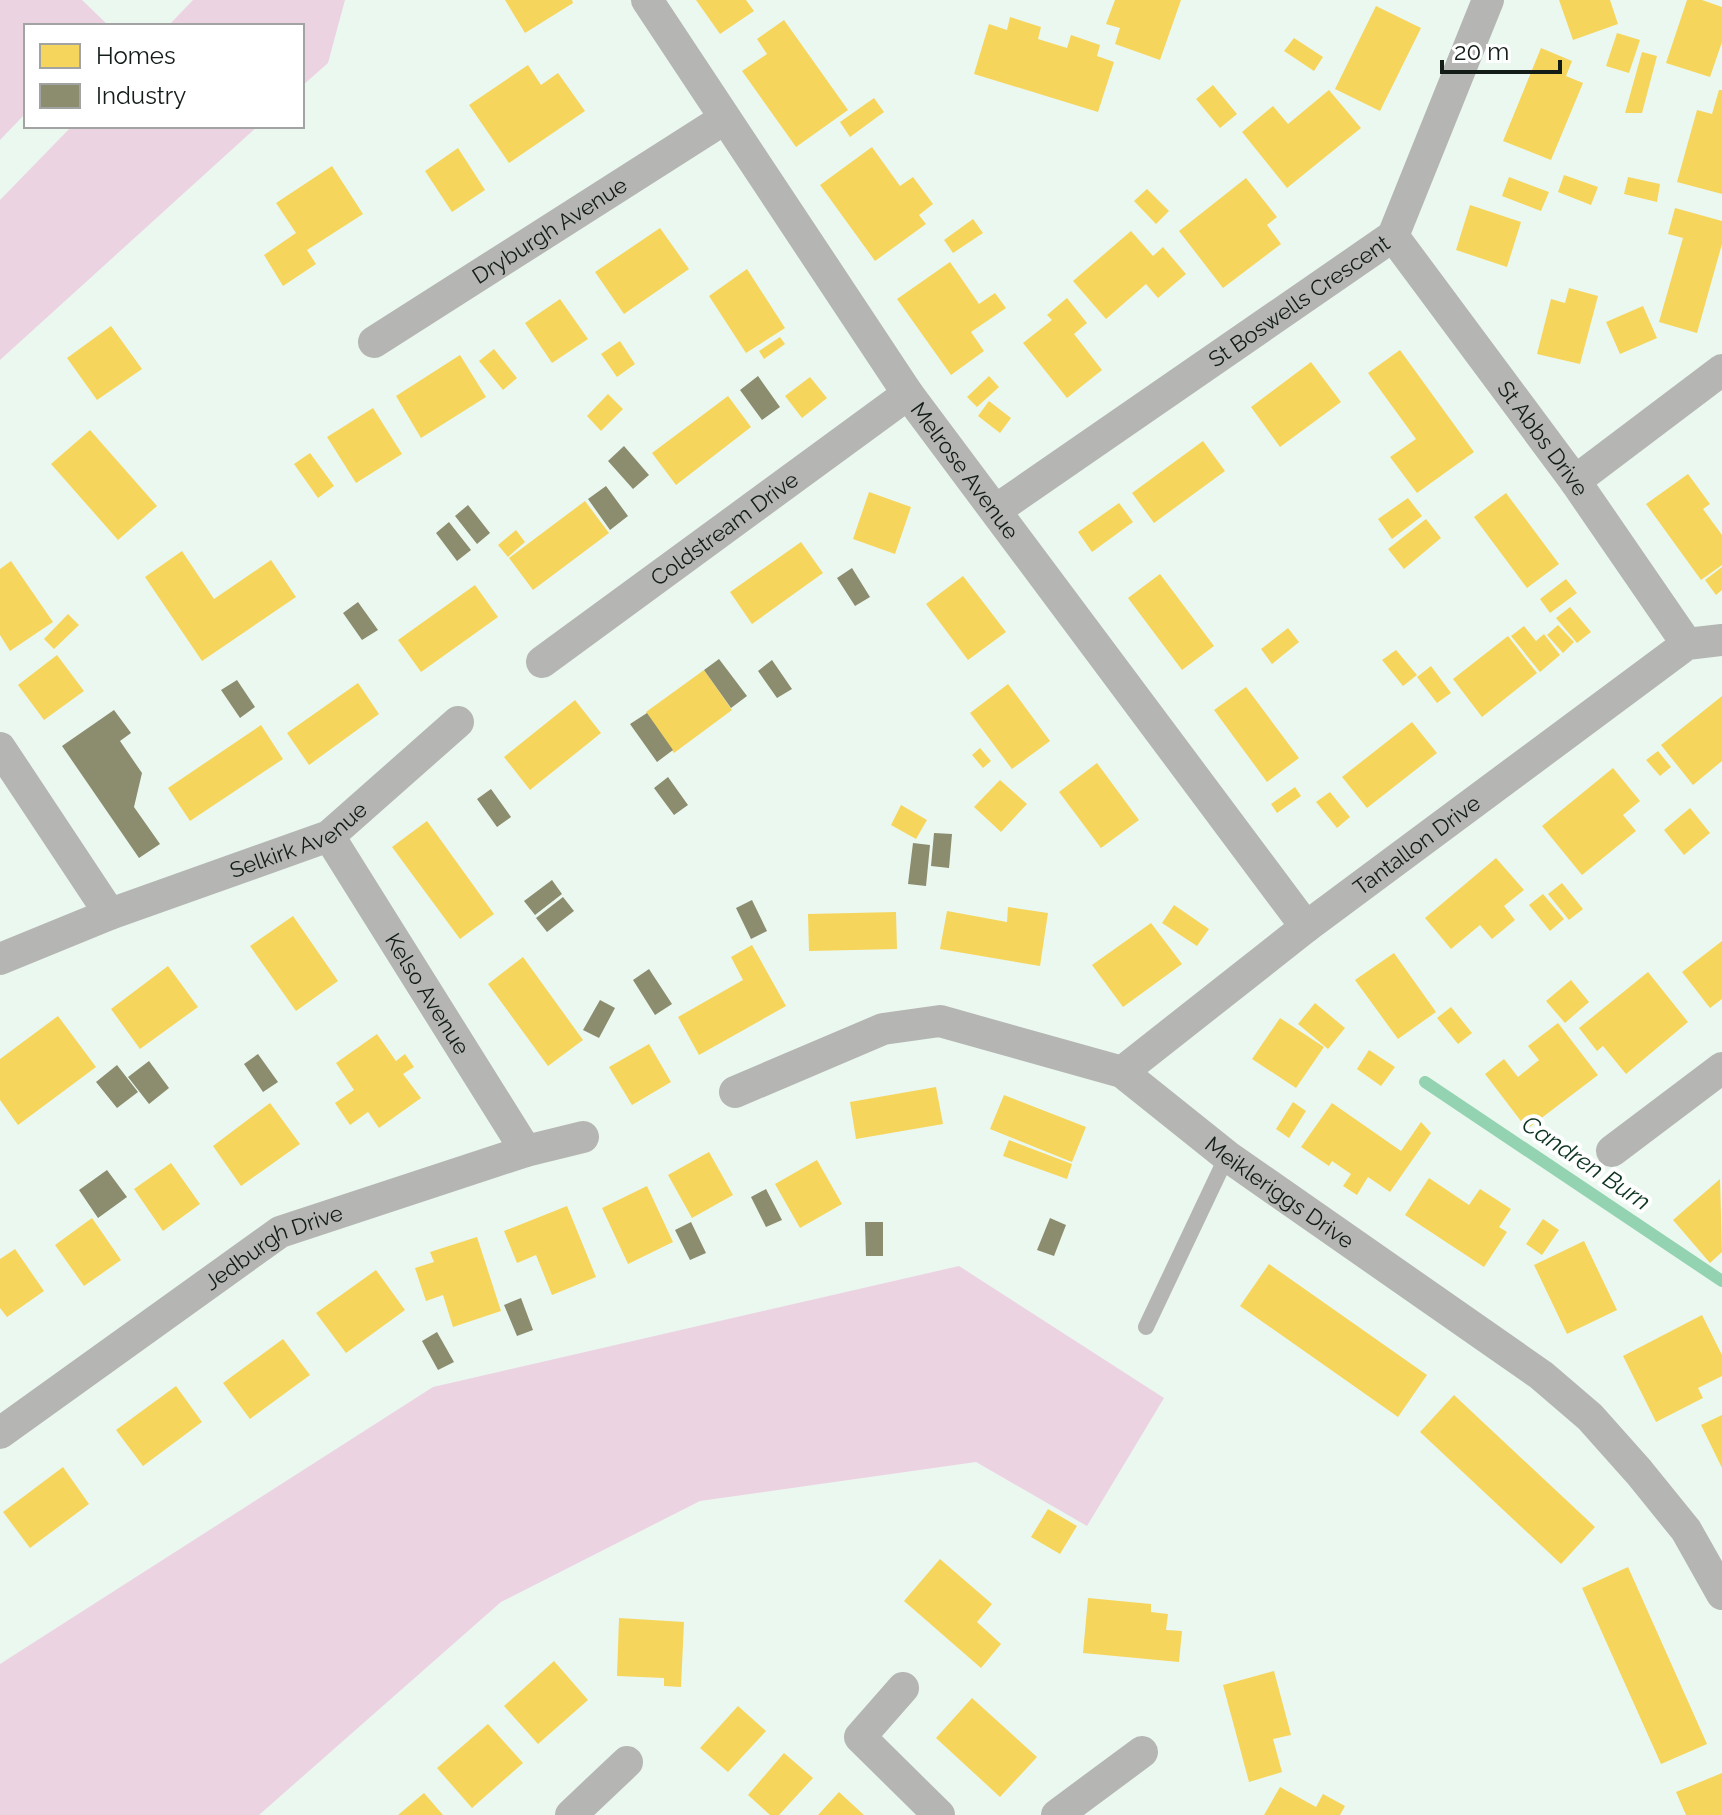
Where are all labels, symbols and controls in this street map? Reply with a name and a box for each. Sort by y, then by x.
legend [24,24,304,128]
scale bar [1442,24,1560,74]
text: 20 m [1454,37,1509,66]
text: Homes [96,41,176,70]
text: Industry [96,81,186,110]
street label: Dryburgh Avenue [467,171,632,289]
street label: St Boswells Crescent [1203,229,1395,372]
street label: St Abbs Drive [1492,376,1594,501]
street label: Melrose Avenue [906,397,1025,544]
street label: Coldstream Drive [645,466,803,591]
street label: Tantallon Drive [1348,789,1485,900]
street label: Selkirk Avenue [226,796,372,883]
street label: Kelso Avenue [380,928,475,1059]
water label: Candren Burn [1517,1109,1656,1216]
street label: Meikleriggs Drive [1200,1131,1359,1254]
street label: Jedburgh Drive [199,1199,346,1295]

